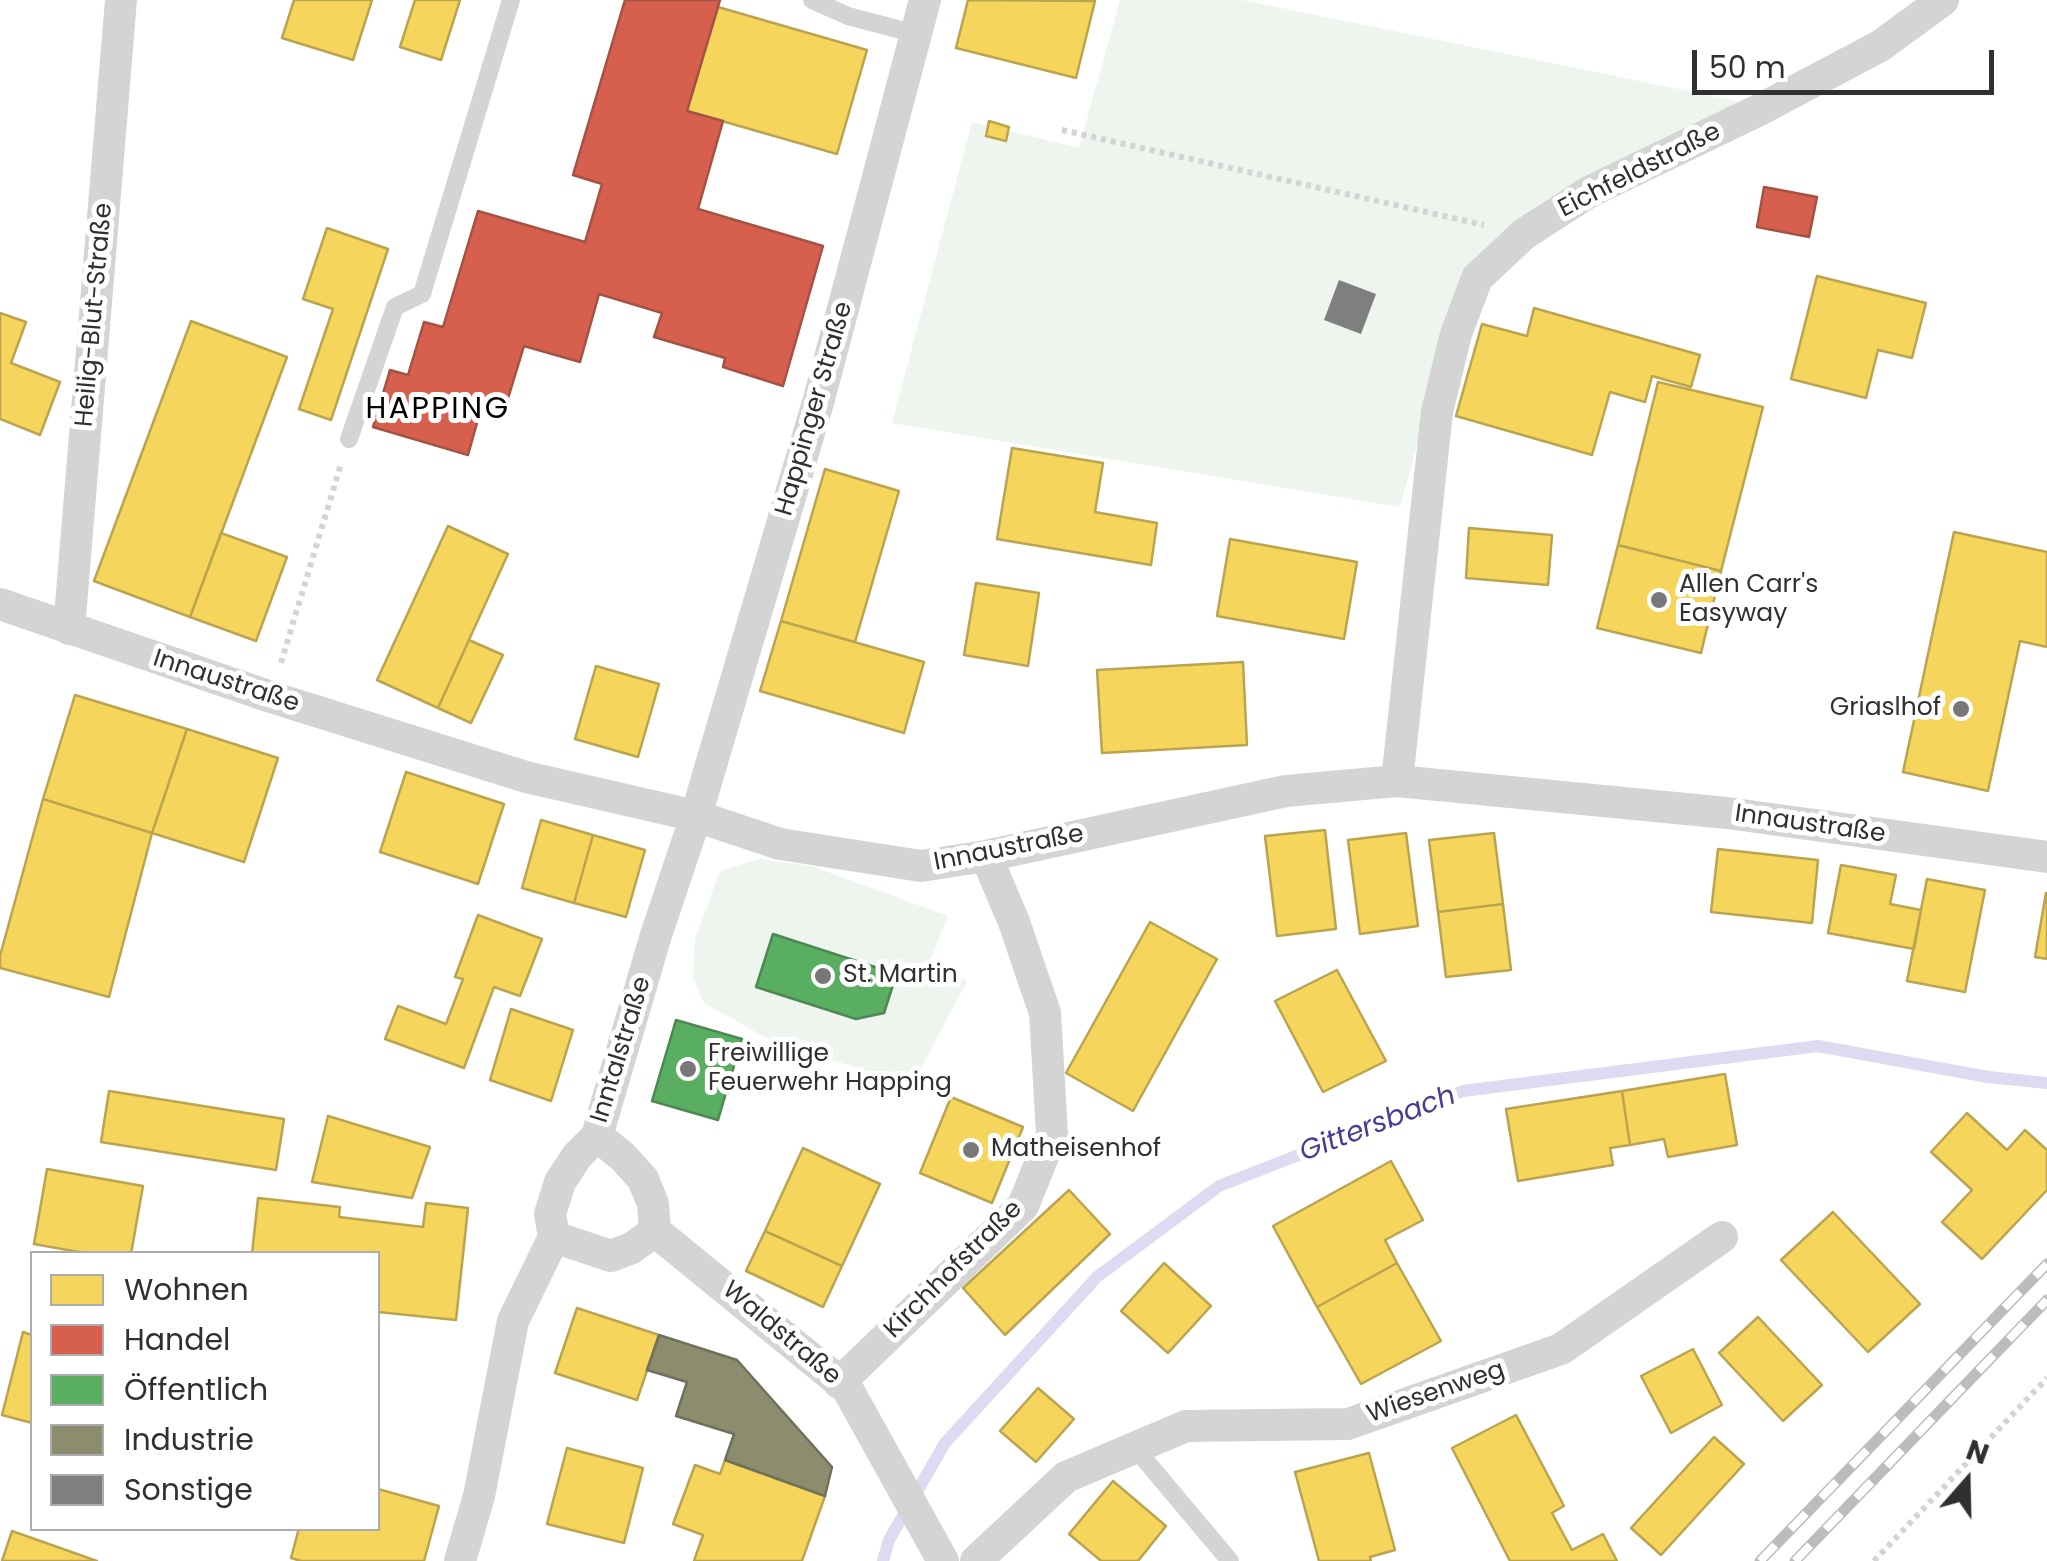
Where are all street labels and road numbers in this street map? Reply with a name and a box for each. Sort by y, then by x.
street label: Eichfeldstraße [1554,117,1726,225]
street label: Heilig-Blut-Straße [70,202,120,428]
street label: Happinger Straße [770,299,860,519]
street label: Innaustraße [149,644,303,720]
street label: Innaustraße [1733,800,1887,850]
street label: Innaustraße [932,820,1086,878]
street label: Inntalstraße [586,973,658,1127]
street label: Kirchhofstraße [879,1195,1029,1345]
street label: Waldstraße [716,1276,846,1392]
street label: Wiesenweg [1363,1355,1509,1431]

